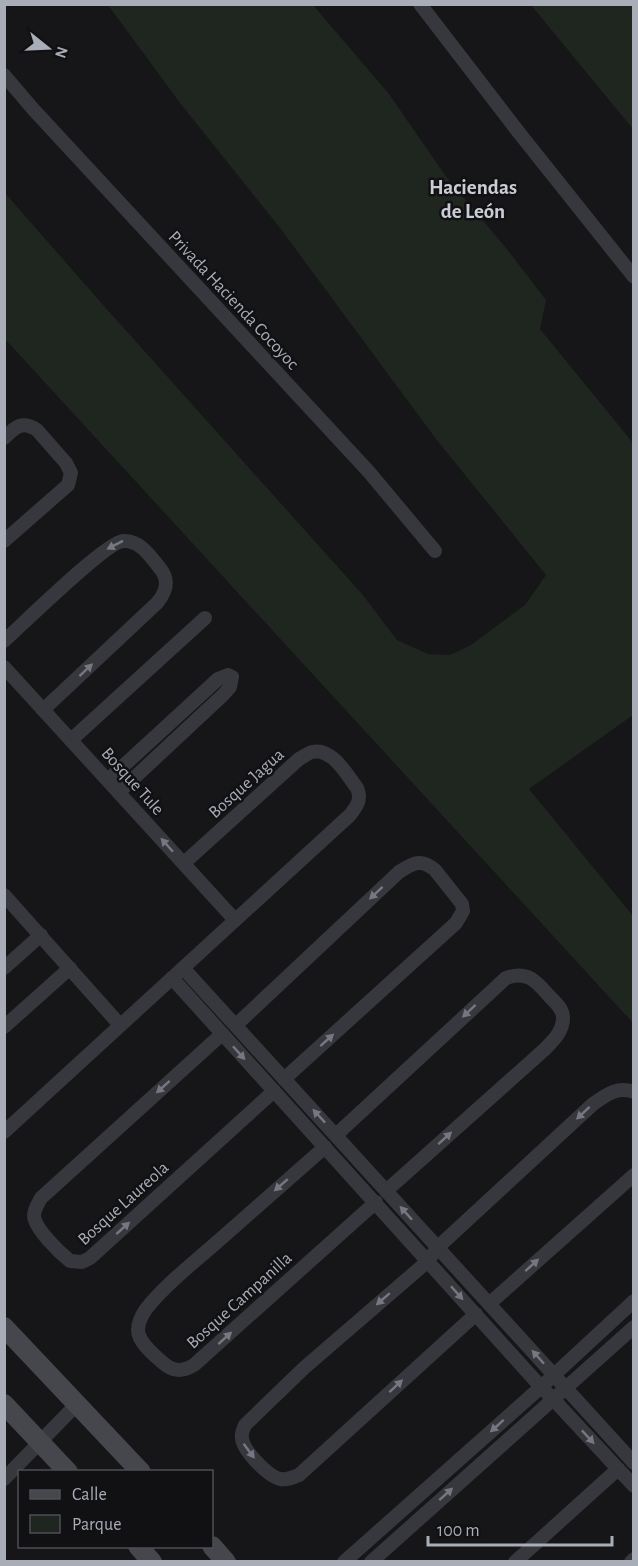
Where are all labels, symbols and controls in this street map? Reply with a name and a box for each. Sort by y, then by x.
north arrow [18,18,78,78]
text: N [52,45,71,60]
district label: Haciendas de León [429,177,517,222]
street label: Privada Hacienda Cocoyoc [165,228,302,373]
one-way arrow [106,540,124,550]
one-way arrow [78,664,93,677]
street label: Bosque Tule [97,744,167,819]
street label: Bosque Jagua [206,745,288,822]
one-way arrow [160,838,174,853]
one-way arrow [369,886,383,900]
one-way arrow [462,1004,477,1017]
one-way arrow [319,1034,334,1047]
one-way arrow [232,1045,245,1060]
one-way arrow [156,1080,171,1093]
one-way arrow [576,1106,591,1120]
one-way arrow [312,1110,326,1124]
one-way arrow [438,1131,453,1145]
street label: Bosque Laureola [75,1159,172,1249]
one-way arrow [274,1178,289,1192]
one-way arrow [399,1206,413,1221]
one-way arrow [115,1222,130,1235]
street label: Bosque Campanilla [184,1249,296,1352]
one-way arrow [524,1259,539,1272]
one-way arrow [450,1285,463,1300]
one-way arrow [376,1292,391,1305]
one-way arrow [217,1332,232,1345]
one-way arrow [531,1350,545,1365]
one-way arrow [389,1379,404,1393]
one-way arrow [490,1419,505,1432]
one-way arrow [581,1429,595,1444]
one-way arrow [242,1443,254,1458]
legend [18,1470,213,1548]
text: Calle [72,1486,107,1504]
one-way arrow [438,1488,453,1501]
scale bar [428,1509,612,1547]
text: Parque [72,1516,121,1534]
text: 100 m [437,1522,480,1540]

